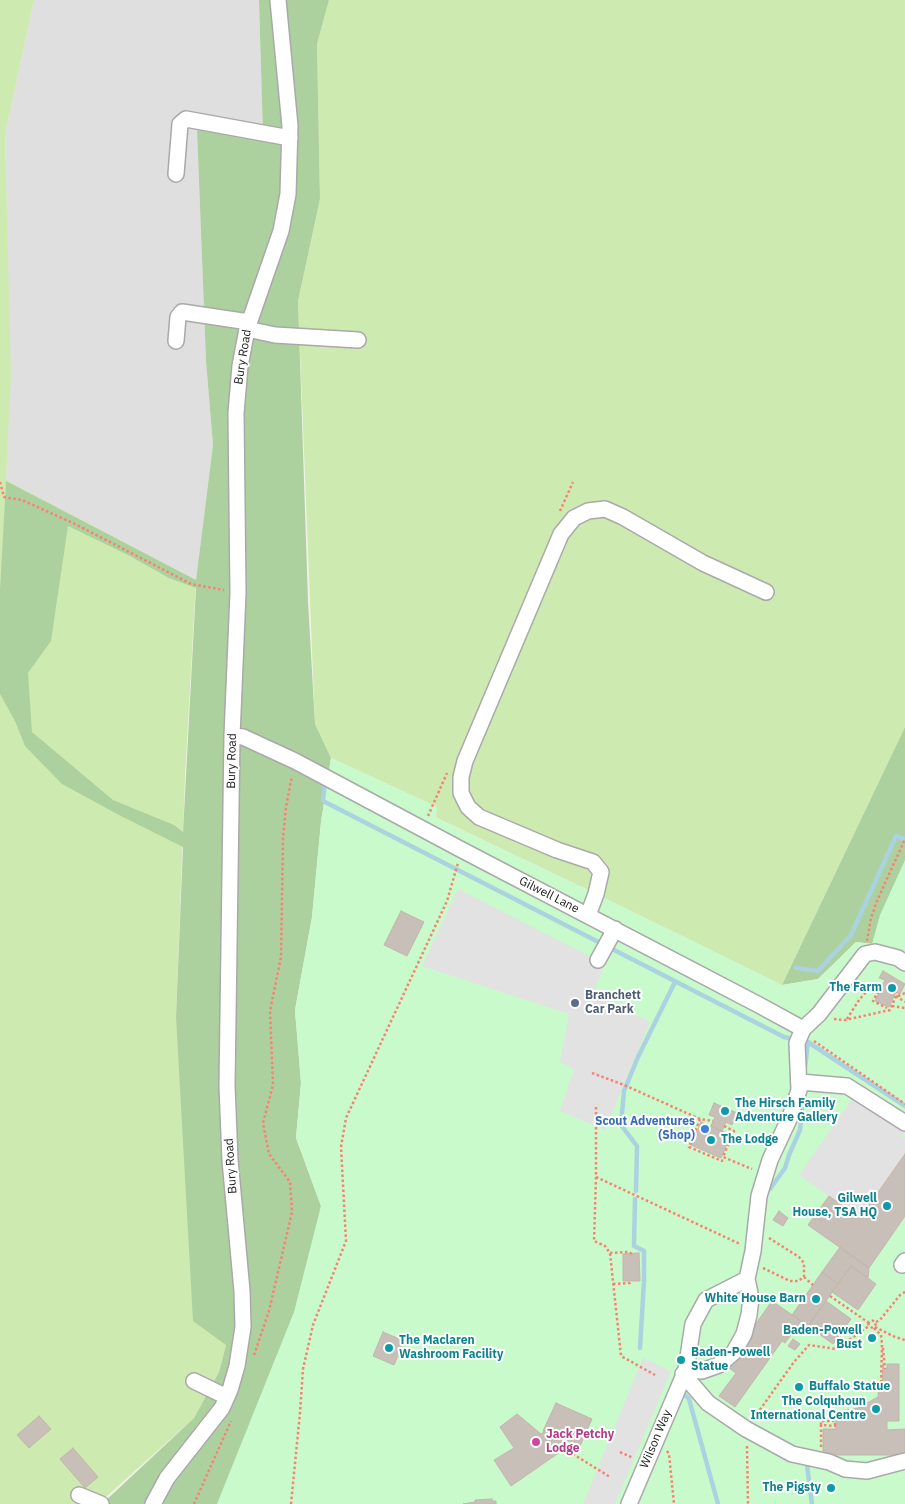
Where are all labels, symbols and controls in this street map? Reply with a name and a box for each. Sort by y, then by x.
street label: Bury Road [232,328,254,386]
street label: Bury Road [224,733,240,789]
street label: Gilwell Lane [517,874,581,916]
place label: The Farm [829,981,882,995]
marker: The Farm [886,982,898,994]
place label: Branchett Car Park [585,989,641,1017]
marker: Branchett Car Park [569,997,581,1009]
place label: The Hirsch Family Adventure Gallery [735,1097,838,1125]
marker: The Hirsch Family Adventure Gallery [719,1105,731,1117]
place label: Scout Adventures (Shop) [595,1115,695,1143]
marker: Scout Adventures (Shop) [699,1123,711,1135]
place label: The Lodge [721,1133,778,1147]
marker: The Lodge [705,1134,717,1146]
street label: Bury Road [222,1138,240,1194]
place label: Gilwell House, TSA HQ [793,1192,877,1220]
marker: Gilwell House, TSA HQ [881,1200,893,1212]
place label: White House Barn [705,1292,806,1306]
marker: White House Barn [810,1293,822,1305]
place label: Baden-Powell Bust [783,1324,862,1352]
marker: Baden-Powell Bust [866,1332,878,1344]
place label: The Maclaren Washroom Facility [399,1334,503,1362]
marker: The Maclaren Washroom Facility [383,1342,395,1354]
place label: Baden-Powell Statue [691,1346,770,1374]
marker: Baden-Powell Statue [675,1354,687,1366]
place label: Buffalo Statue [809,1380,890,1394]
marker: Buffalo Statue [793,1381,805,1393]
place label: The Colquhoun International Centre [751,1395,866,1423]
marker: The Colquhoun International Centre [870,1403,882,1415]
street label: Wilson Way [637,1408,675,1470]
place label: Jack Petchy Lodge [546,1428,614,1456]
marker: Jack Petchy Lodge [530,1436,542,1448]
place label: The Pigsty [762,1481,821,1495]
marker: The Pigsty [825,1482,837,1494]

